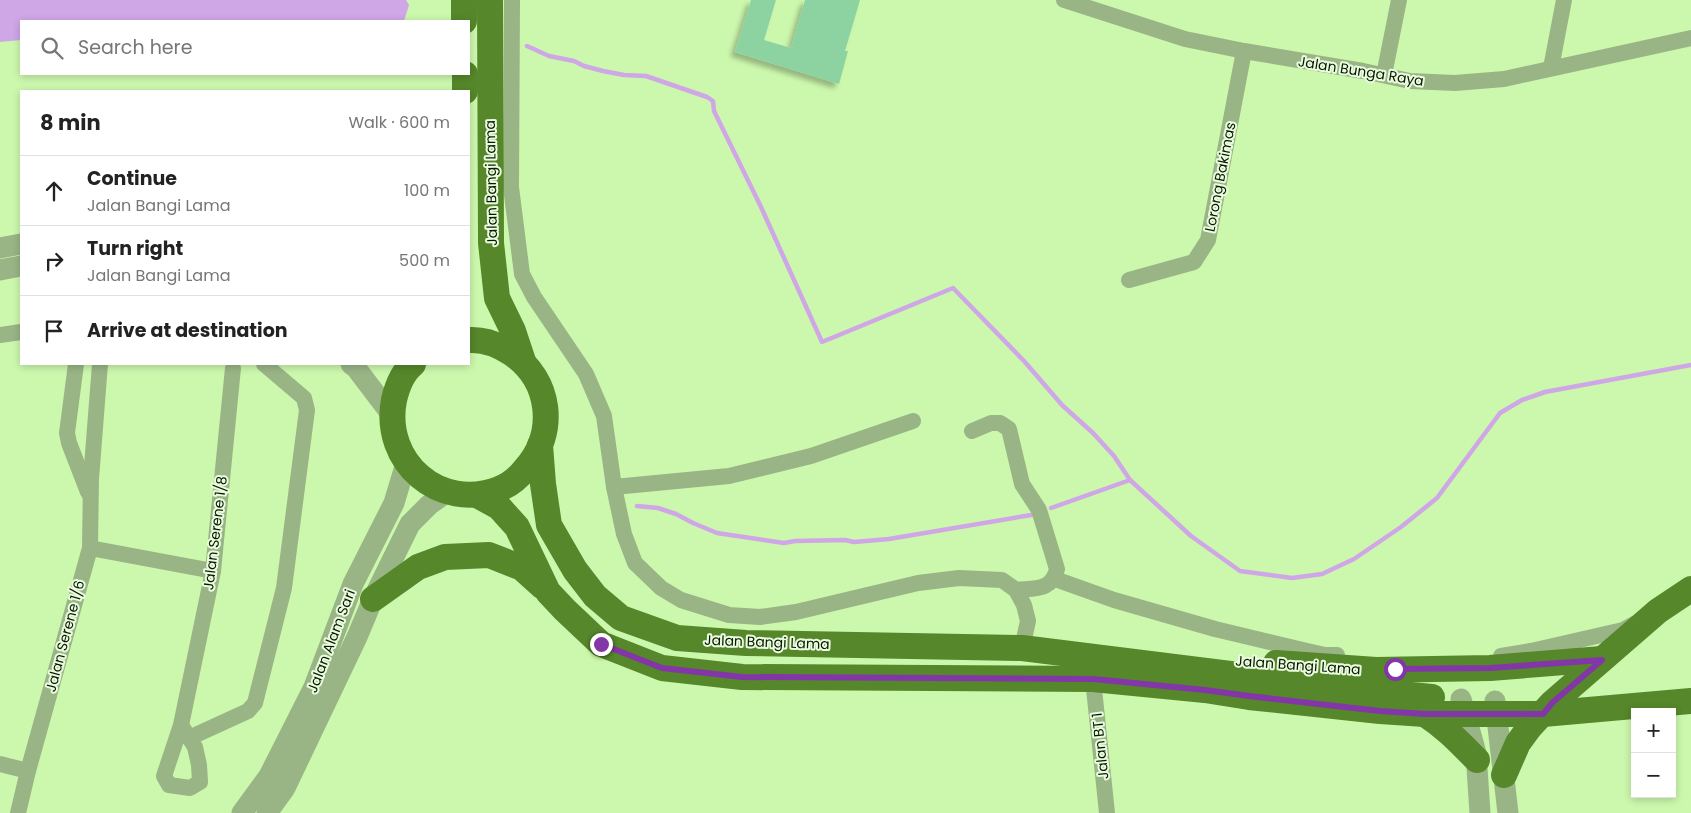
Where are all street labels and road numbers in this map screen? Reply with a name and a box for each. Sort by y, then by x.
street label: Jalan Bunga Raya [1297,51,1425,91]
street label: Jalan Bangi Lama [480,120,502,246]
street label: Lorong Bakimas [1200,120,1240,234]
street label: Jalan Serene 1/8 [198,475,232,591]
street label: Jalan Serene 1/6 [40,578,90,694]
street label: Jalan Alam Sari [302,586,360,696]
street label: Jalan Bangi Lama [704,630,830,654]
street label: Jalan Bangi Lama [1235,651,1361,679]
street label: Jalan BT 1 [1087,712,1113,780]

